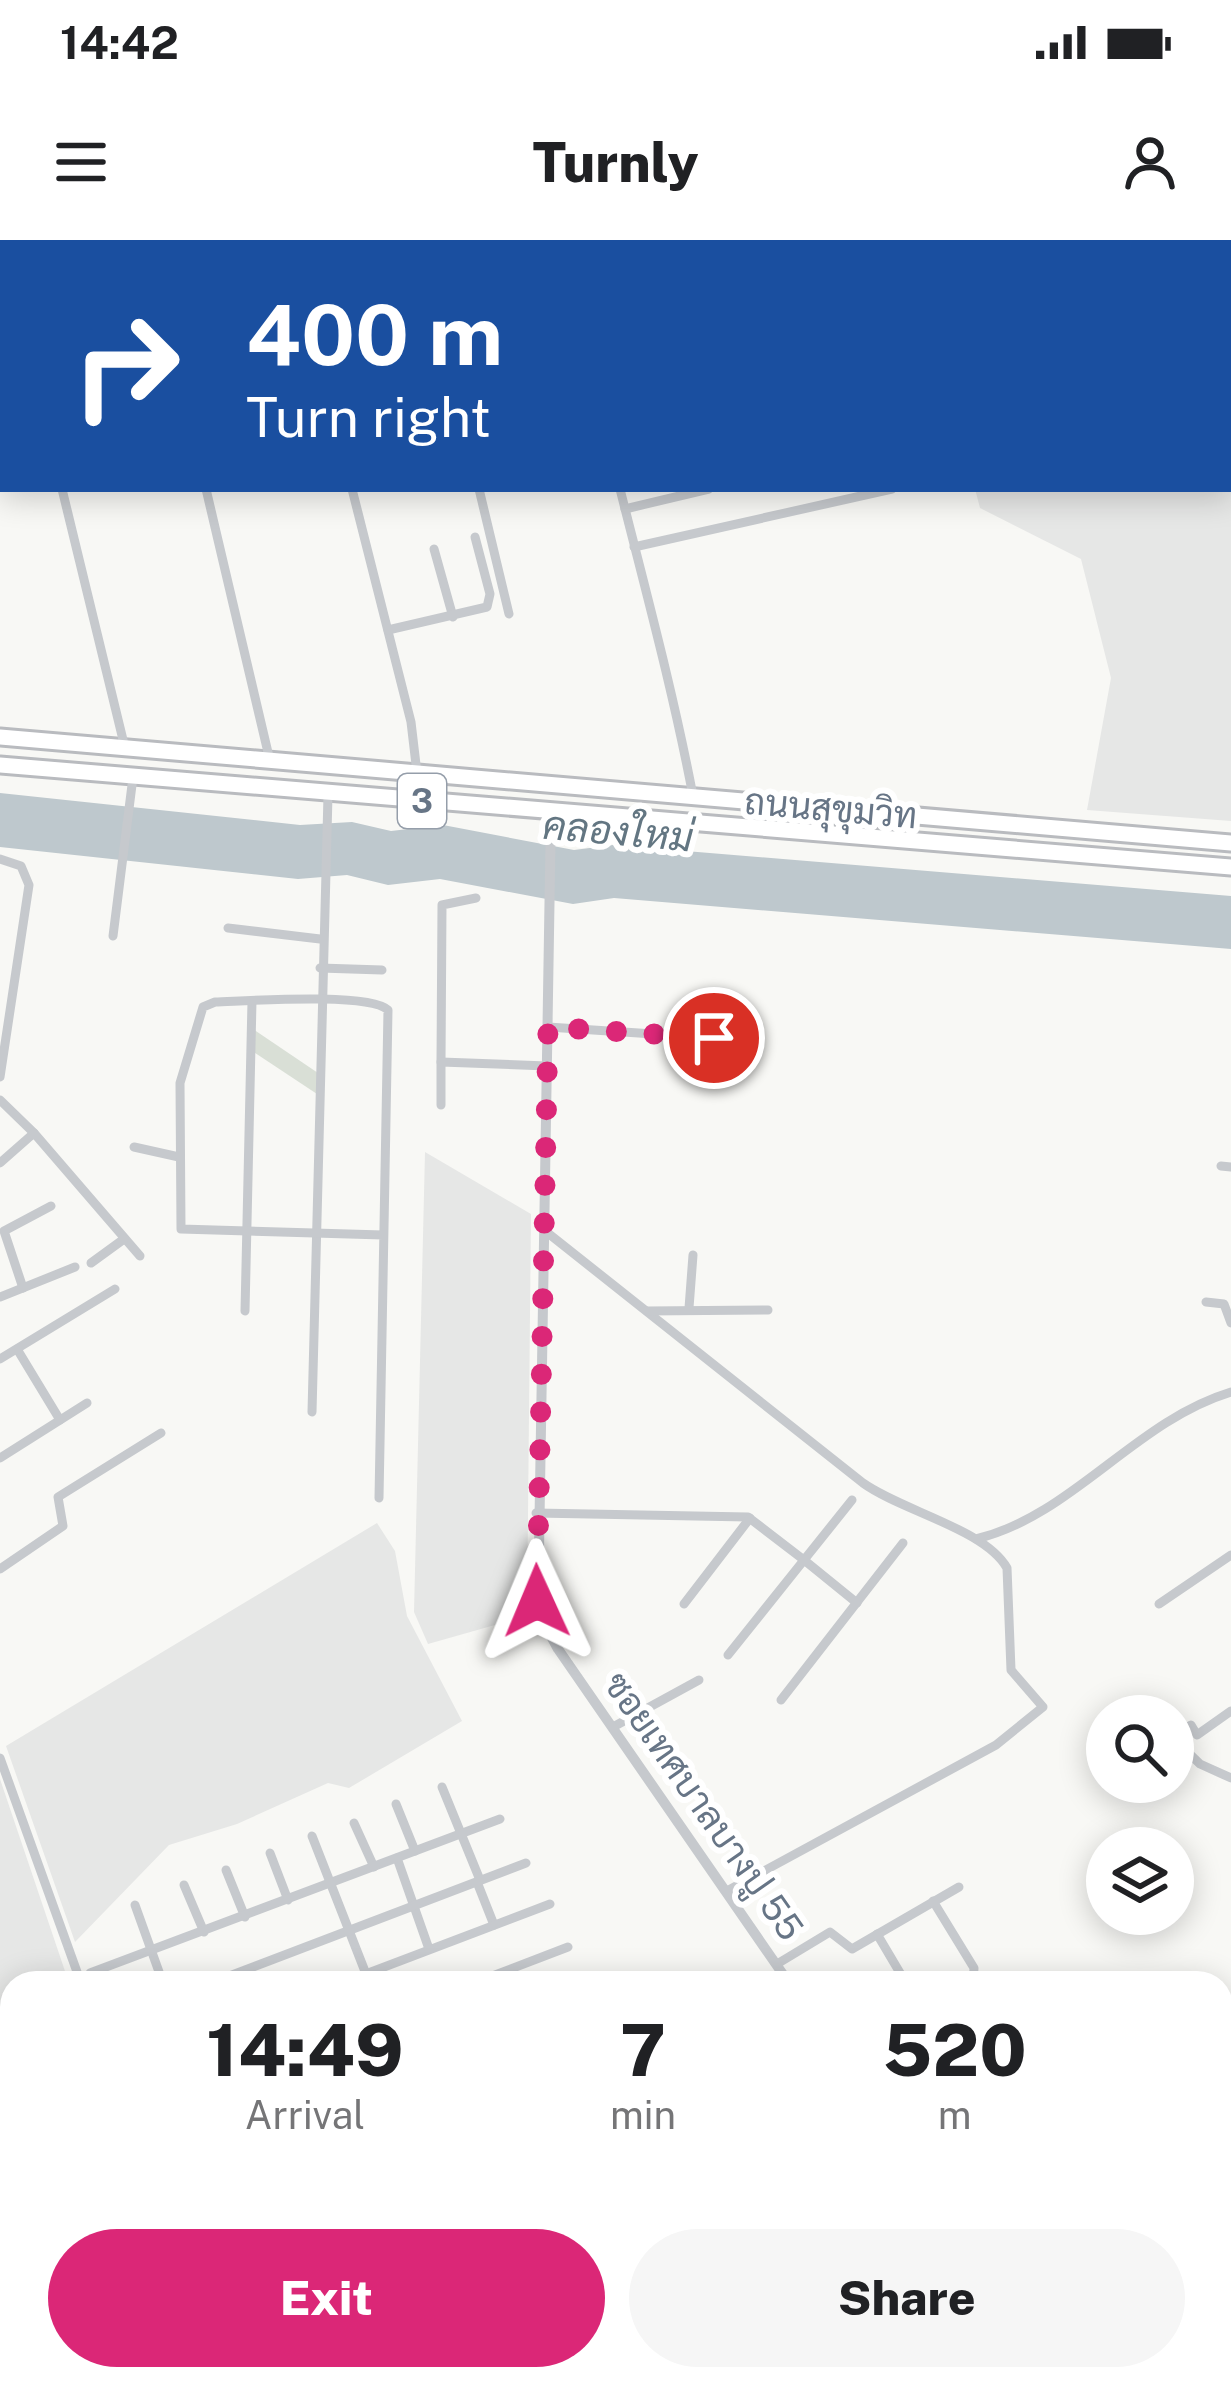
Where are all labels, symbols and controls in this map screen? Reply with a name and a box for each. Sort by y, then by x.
text: 14:42 [60,16,179,69]
icon: menu [48,129,114,195]
icon: person [1117,129,1183,195]
text: Turnly [532,131,699,194]
text: 400 m [246,285,503,384]
icon: right [48,288,204,444]
text: Turn right [246,386,491,449]
road number: 3 [398,774,446,828]
street label: ถนนสุขุมวิท [743,780,919,840]
water label: คลองใหม่ [541,800,697,861]
pin [663,987,765,1089]
icon: arrive [681,1005,747,1071]
position arrow [474,1538,600,1664]
street label: ซอยเทศบาลบางปู 55 [592,1664,812,1950]
map controls [1086,1695,1194,1935]
button: search [1086,1695,1194,1803]
button: layers [1086,1827,1194,1935]
text: 14:49 [206,2008,404,2092]
text: 7 [620,2008,666,2092]
text: 520 [882,2008,1027,2092]
text: Arrival [245,2092,365,2138]
text: min [610,2092,676,2138]
text: m [938,2092,971,2138]
button: Exit [48,2229,605,2367]
button: Share [629,2229,1185,2367]

